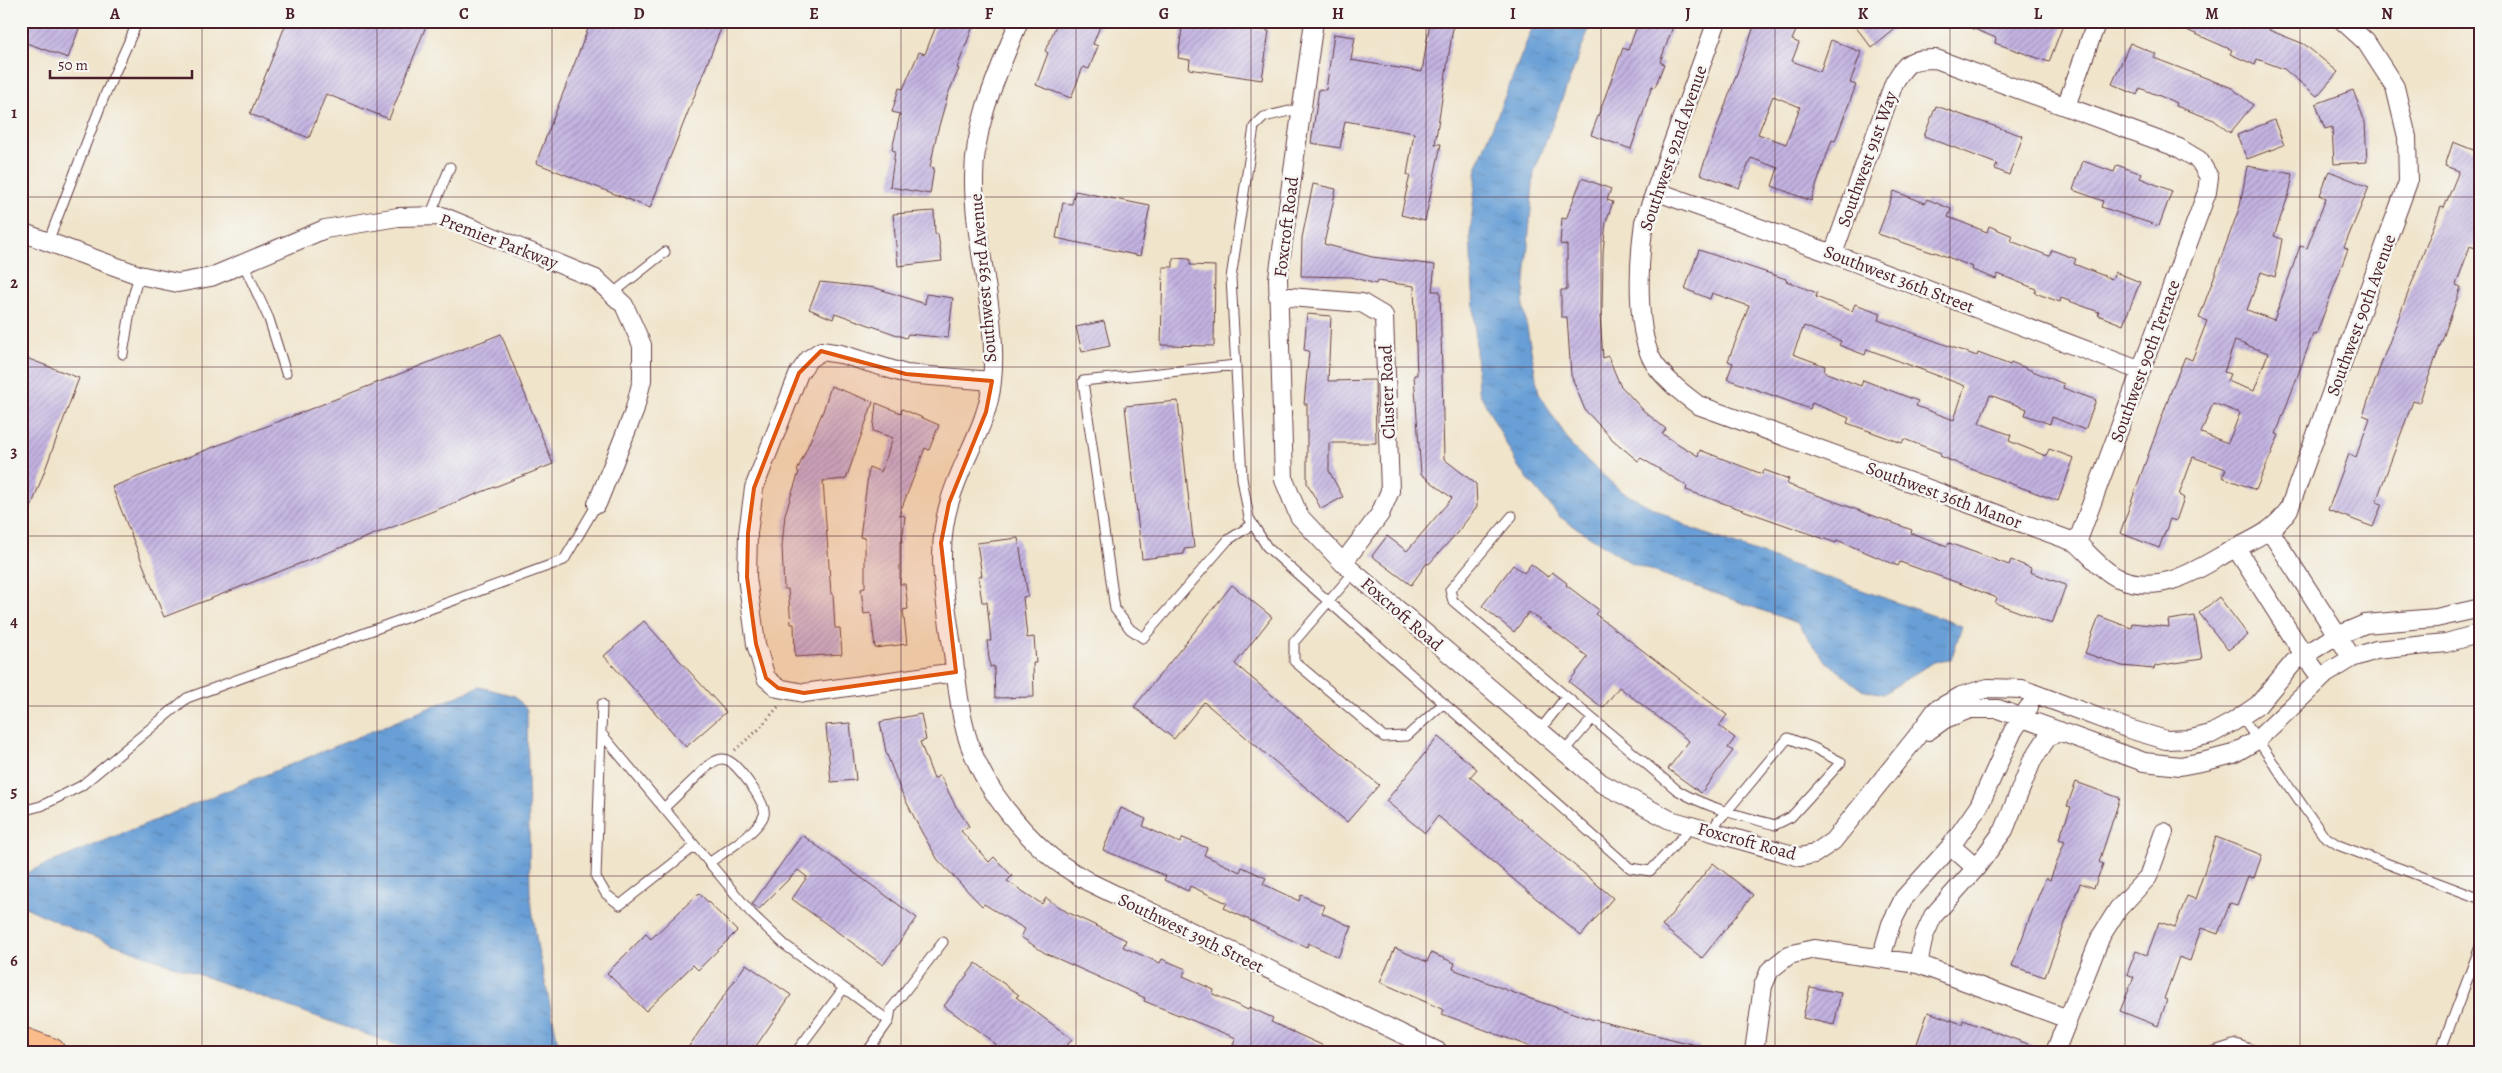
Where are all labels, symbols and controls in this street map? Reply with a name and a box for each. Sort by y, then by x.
text: A [109,3,121,25]
text: B [285,3,295,25]
text: C [459,3,469,25]
text: D [633,3,645,25]
text: E [809,3,819,25]
text: F [985,3,994,25]
text: G [1159,3,1169,25]
text: H [1332,3,1344,25]
text: I [1510,3,1516,25]
text: J [1685,3,1691,25]
text: K [1858,3,1869,25]
text: L [2034,3,2043,25]
text: M [2205,3,2219,25]
text: N [2381,3,2393,25]
scale bar [50,48,192,80]
text: 50 m [58,55,88,75]
street label: Southwest 92nd Avenue [1633,62,1713,234]
street label: Southwest 91st Way [1831,87,1903,230]
text: 1 [11,102,17,124]
street label: Foxcroft Road [1268,175,1304,279]
street label: Southwest 93rd Avenue [964,193,1002,363]
street label: Premier Parkway [436,207,563,275]
street label: Southwest 90th Avenue [2321,231,2401,399]
street label: Southwest 36th Street [1820,239,1978,319]
text: 2 [10,272,18,294]
street label: Southwest 90th Terrace [2104,276,2186,446]
street label: Cluster Road [1373,344,1401,440]
text: 3 [11,441,18,463]
street label: Southwest 36th Manor [1863,456,2025,534]
street label: Foxcroft Road [1356,572,1448,656]
text: 4 [10,611,18,633]
text: 5 [11,781,18,803]
street label: Foxcroft Road [1695,816,1799,866]
street label: Southwest 39th Street [1114,887,1268,979]
text: 6 [10,950,18,972]

